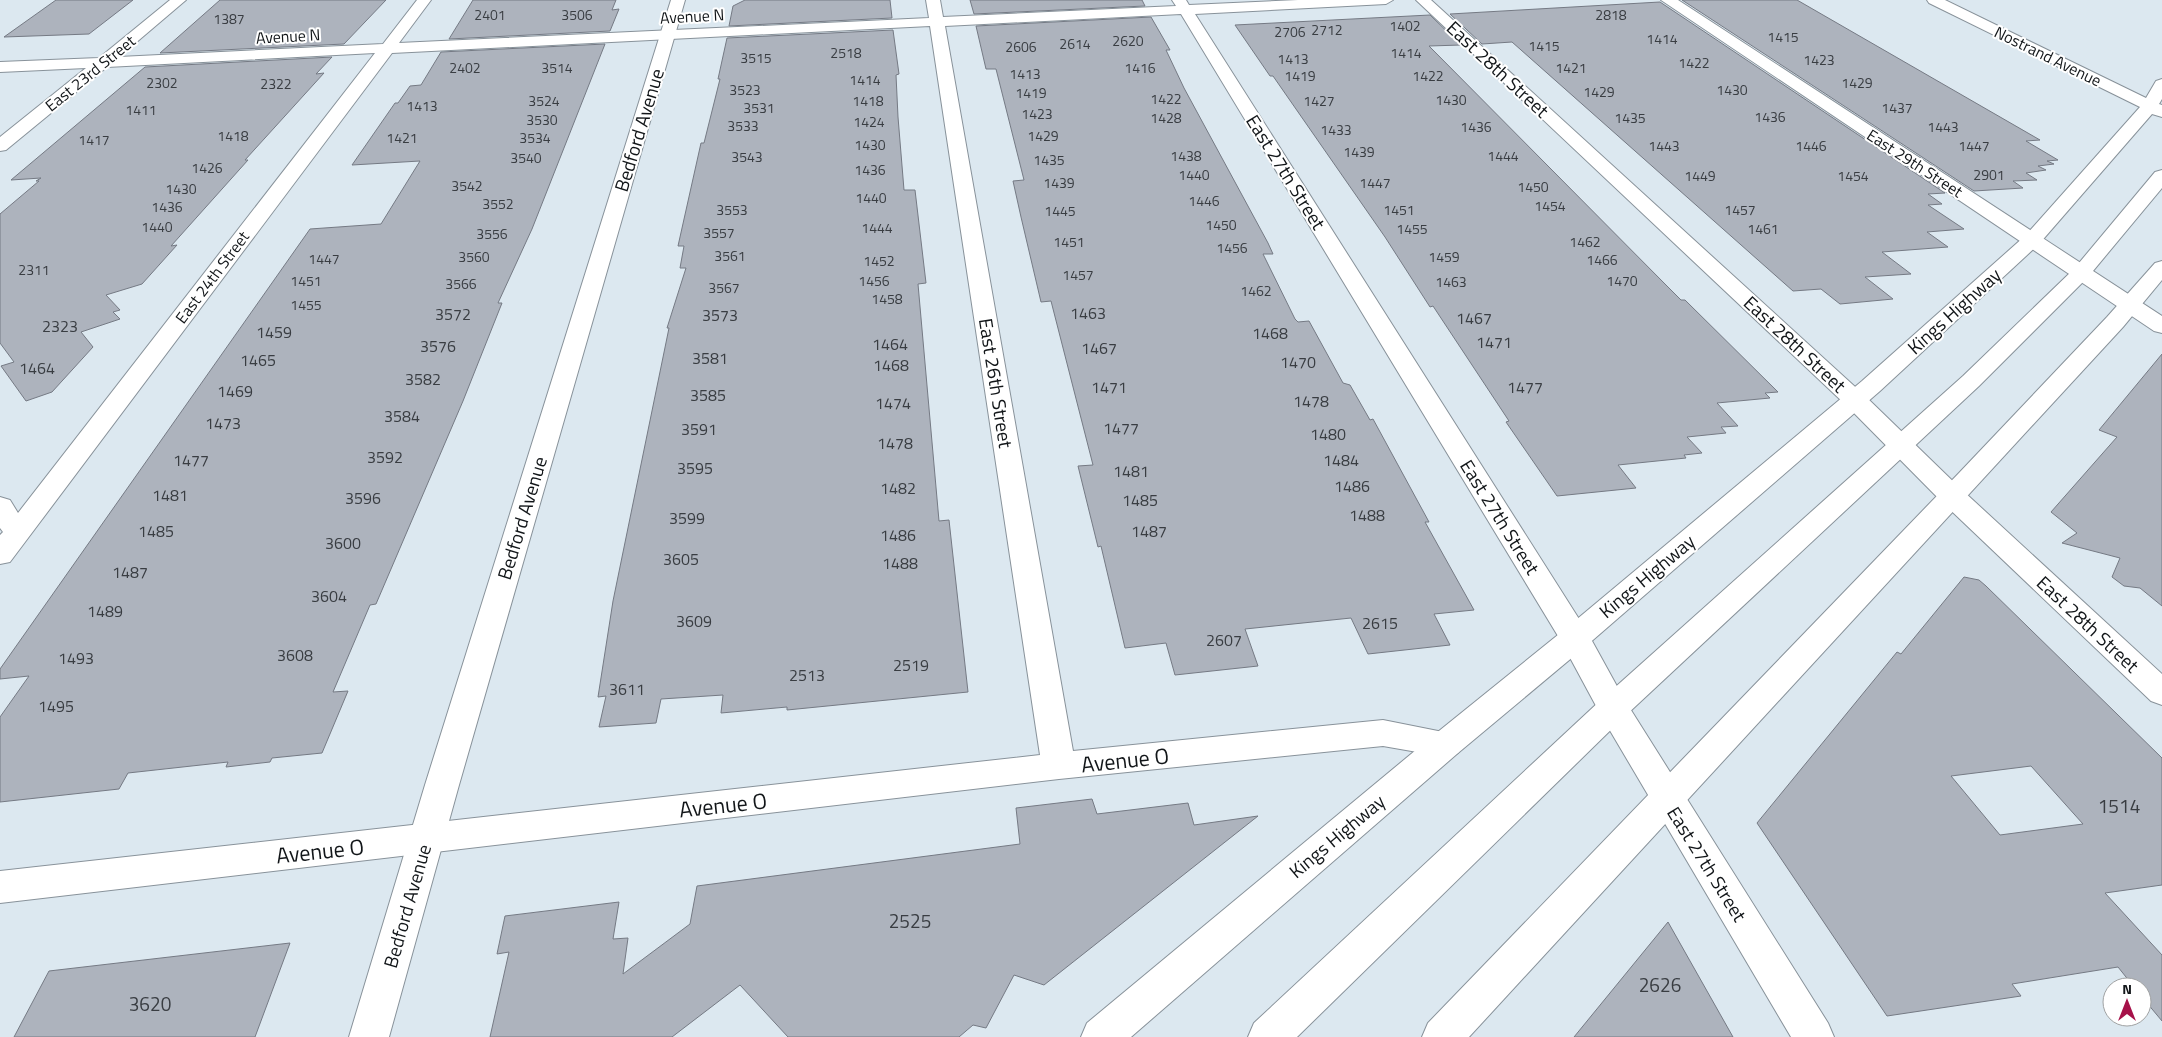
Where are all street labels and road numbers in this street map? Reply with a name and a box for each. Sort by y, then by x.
street label: Avenue N [659,2,725,30]
street label: East 28th Street [1441,13,1556,124]
street label: Nostrand Avenue [1990,20,2106,92]
street label: Avenue N [255,22,321,50]
street label: East 23rd Street [40,29,141,117]
street label: Bedford Avenue [606,65,671,195]
street label: East 27th Street [1239,108,1334,235]
street label: East 29th Street [1862,123,1968,203]
street label: East 24th Street [169,225,255,328]
street label: Kings Highway [1900,260,2007,361]
street label: East 28th Street [1738,288,1853,399]
street label: East 26th Street [972,316,1021,450]
street label: Bedford Avenue [489,453,554,583]
street label: East 27th Street [1453,453,1548,580]
street label: Kings Highway [1592,527,1701,625]
street label: East 28th Street [2031,568,2146,679]
street label: Avenue O [1079,738,1171,782]
street label: Avenue O [677,783,769,827]
street label: Kings Highway [1282,787,1391,885]
street label: East 27th Street [1660,800,1755,927]
street label: Avenue O [274,829,366,873]
street label: Bedford Avenue [375,841,438,971]

